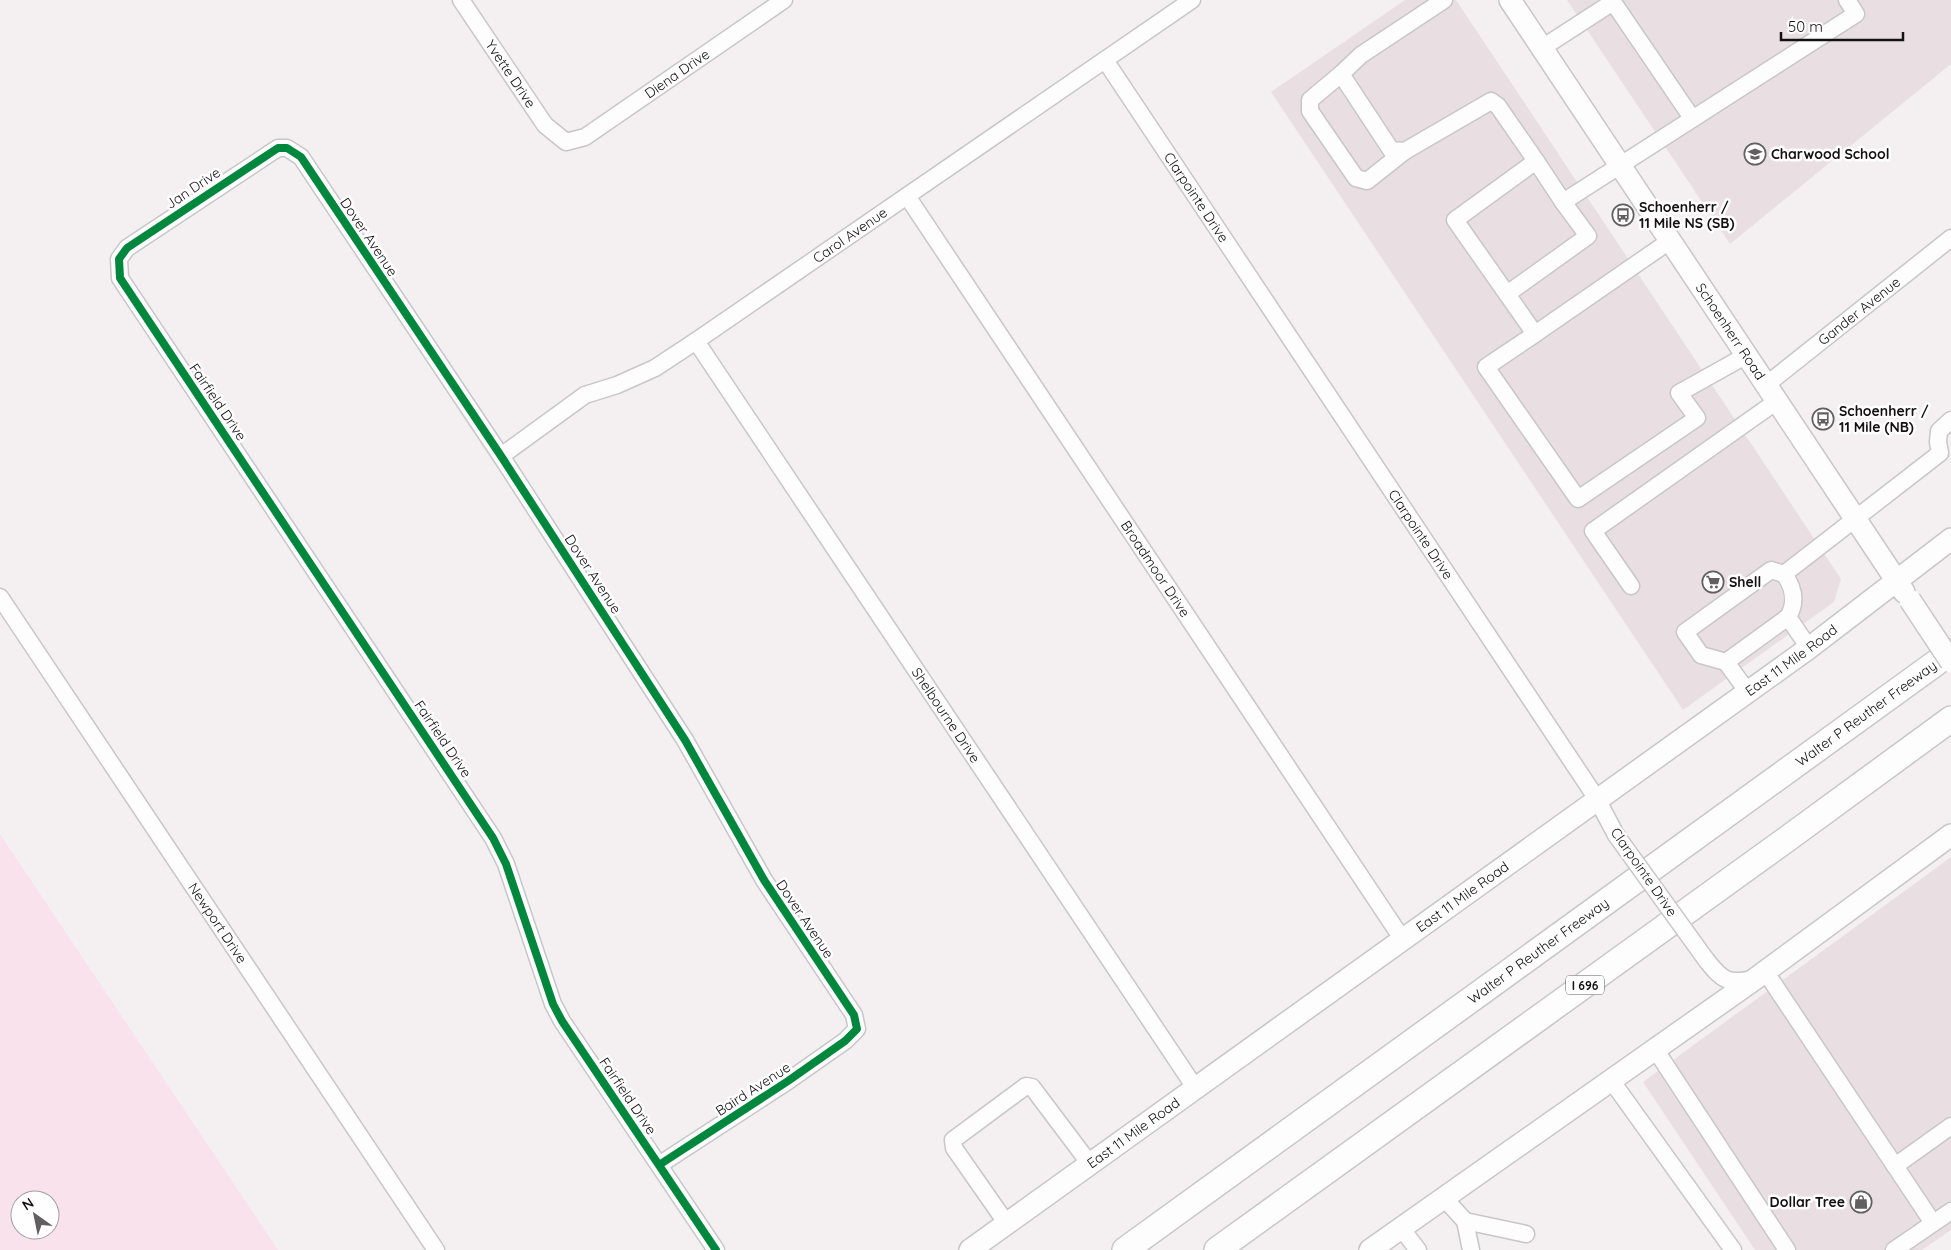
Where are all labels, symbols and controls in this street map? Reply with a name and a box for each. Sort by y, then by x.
scale bar [1781,10,1904,42]
text: 50 m [1788,17,1823,36]
street label: Yvette Drive [481,37,540,111]
street label: Diena Drive [641,45,713,102]
school or university icon: Charwood School [1743,142,1767,166]
place label: Charwood School [1771,145,1890,163]
street label: Clarpointe Drive [1160,149,1233,246]
street label: Jan Drive [162,163,224,213]
street label: Dover Avenue [336,194,402,280]
place label: Schoenherr / 11 Mile NS (SB) [1639,198,1735,232]
street label: Carol Avenue [809,203,891,267]
bus stop icon: Schoenherr / 11 Mile NS (SB) [1611,203,1635,227]
street label: Gander Avenue [1814,273,1904,349]
street label: Schoenherr Road [1692,279,1769,383]
street label: Fairfield Drive [186,360,251,444]
place label: Schoenherr / 11 Mile (NB) [1839,402,1929,436]
bus stop icon: Schoenherr / 11 Mile (NB) [1811,407,1835,431]
street label: Clarpointe Drive [1384,486,1457,583]
street label: Broadmoor Drive [1117,517,1194,621]
street label: Dover Avenue [561,531,625,617]
supermarket icon: Shell [1701,570,1725,594]
place label: Shell [1729,573,1761,591]
street label: East 11 Mile Road [1742,621,1841,700]
street label: Walter P Reuther Freeway [1792,656,1940,771]
street label: Shelbourne Drive [908,664,984,766]
street label: Fairfield Drive [411,697,476,781]
street label: Clarpointe Drive [1607,824,1681,920]
street label: East 11 Mile Road [1412,857,1512,936]
street label: Dover Avenue [772,876,838,962]
street label: Newport Drive [184,879,251,967]
street label: Walter P Reuther Freeway [1464,894,1612,1008]
road number: I 696 [1566,976,1604,994]
street label: Fairfield Drive [596,1054,661,1138]
street label: Baird Avenue [712,1058,794,1120]
street label: East 11 Mile Road [1083,1093,1183,1172]
north arrow [10,1190,60,1240]
shop icon: Dollar Tree [1849,1190,1873,1214]
place label: Dollar Tree [1770,1193,1845,1211]
text: N [19,1194,37,1214]

